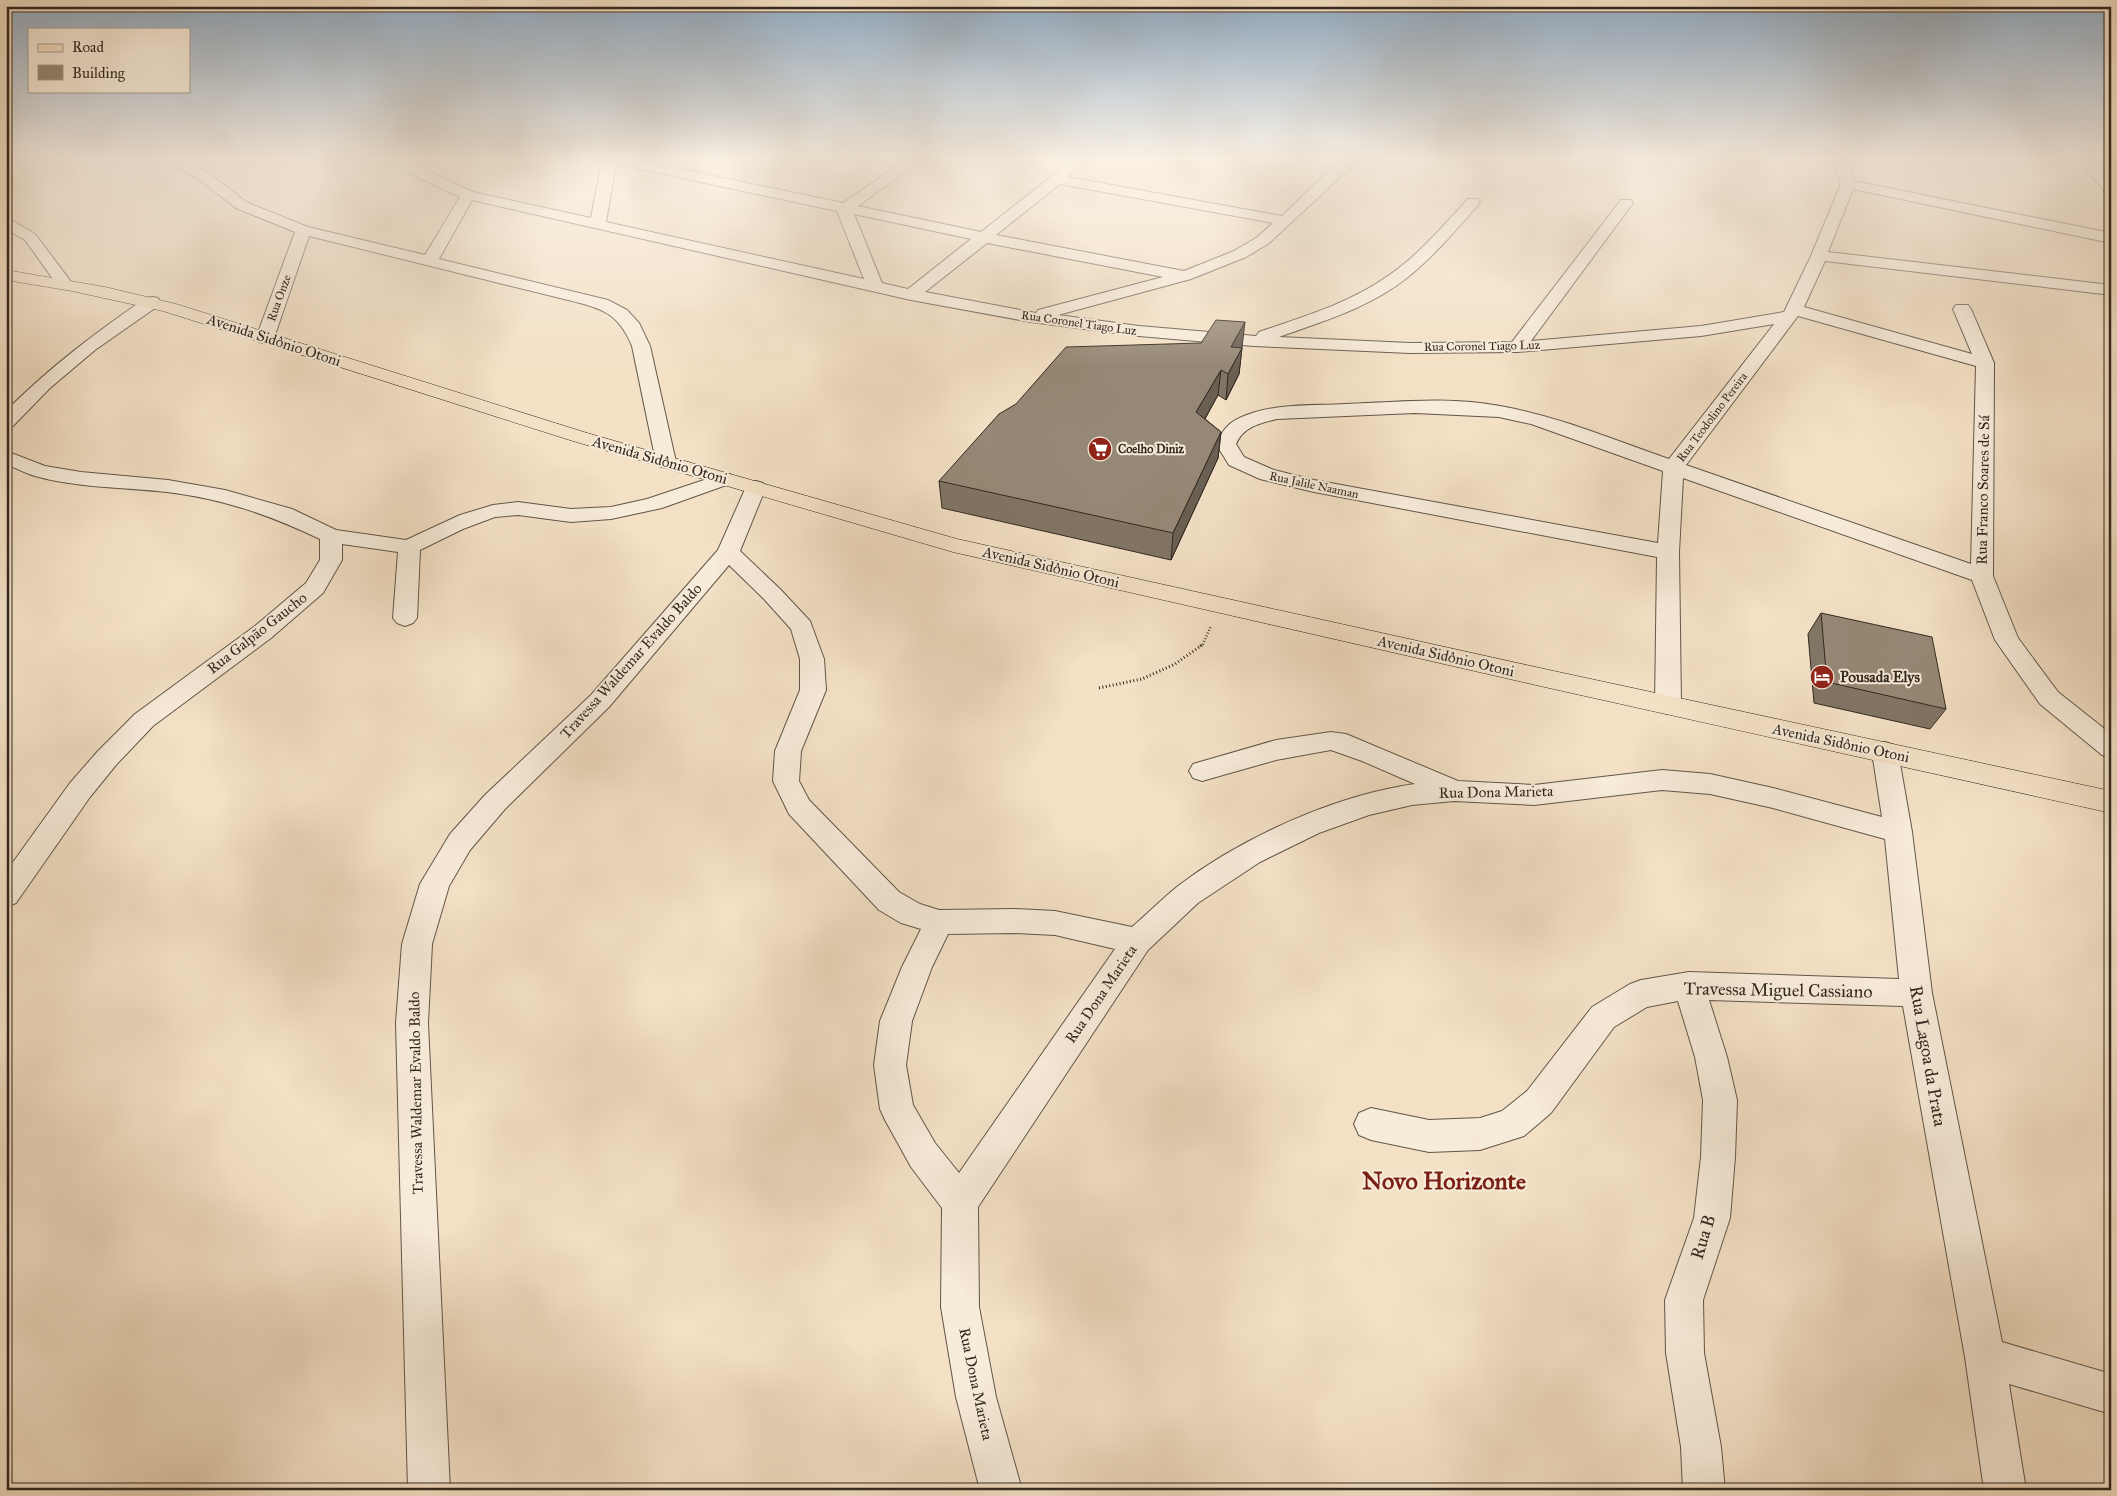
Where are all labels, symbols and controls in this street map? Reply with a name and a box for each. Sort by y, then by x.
legend [28,28,190,92]
text: Road [72,38,104,56]
text: Building [72,64,126,82]
street label: Rua Onze [264,273,294,323]
street label: Rua Coronel Tiago Luz [1020,308,1138,339]
street label: Avenida Sidônio Otoni [204,310,343,370]
street label: Rua Coronel Tiago Luz [1424,338,1541,355]
street label: Rua Teodolino Pereira [1674,369,1751,465]
street label: Rua Franco Soares de Sá [1973,414,1993,565]
street label: Avenida Sidônio Otoni [589,432,730,488]
supermarket icon: Coelho Diniz [1087,436,1113,462]
place label: Coelho Diniz [1118,442,1184,456]
street label: Rua Jalile Naaman [1268,469,1360,502]
street label: Avenida Sidônio Otoni [980,542,1121,591]
street label: Travessa Waldemar Evaldo Baldo [556,579,706,742]
street label: Rua Galpão Gaucho [204,588,311,678]
street label: Avenida Sidônio Otoni [1375,631,1516,680]
hotel icon: Pousada Elys [1809,664,1835,690]
place label: Pousada Elys [1840,668,1920,687]
street label: Avenida Sidônio Otoni [1770,719,1911,766]
street label: Rua Dona Marieta [1439,782,1554,802]
street label: Rua Dona Marieta [1062,941,1141,1047]
street label: Travessa Miguel Cassiano [1683,977,1873,1004]
street label: Rua Lagoa da Prata [1904,984,1951,1129]
street label: Travessa Waldemar Evaldo Baldo [405,991,427,1195]
district label: Novo Horizonte [1362,1166,1526,1196]
street label: Rua B [1686,1212,1720,1262]
street label: Rua Dona Marieta [955,1326,997,1443]

